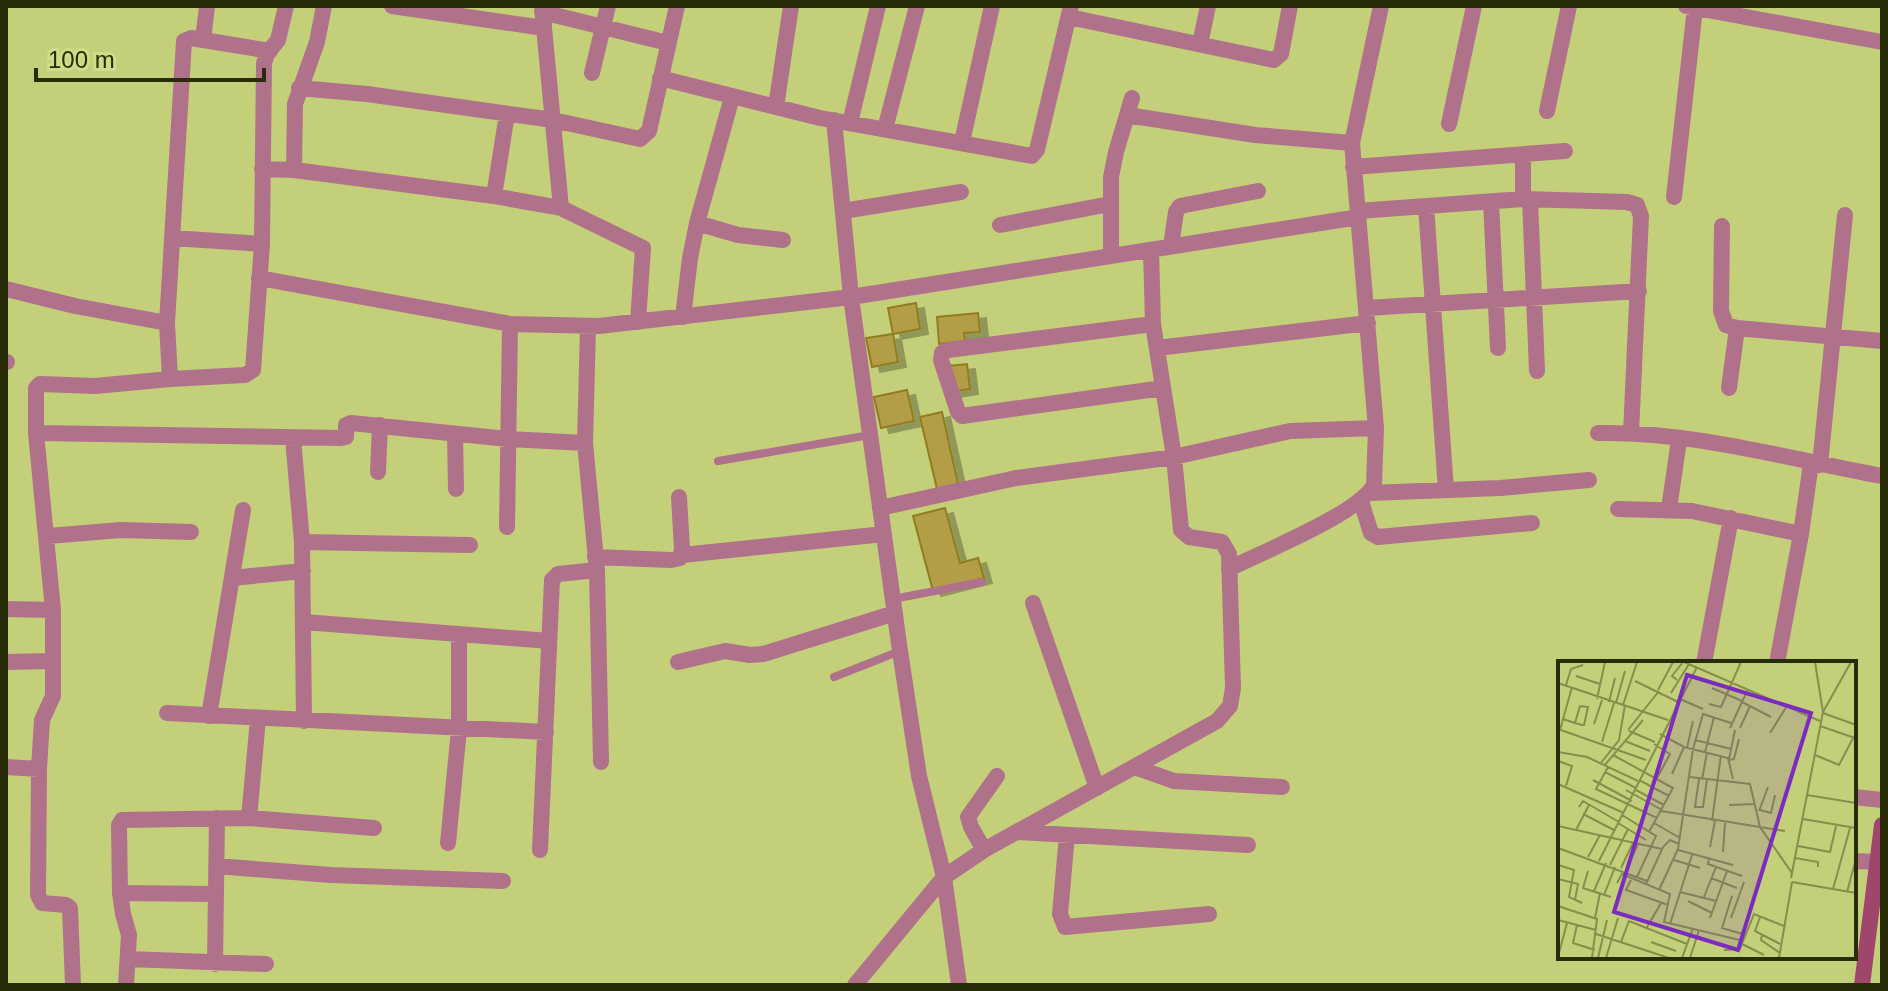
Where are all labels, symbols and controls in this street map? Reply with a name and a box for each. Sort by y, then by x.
scale bar [36,32,264,82]
text: 100 m [48,46,115,73]
inset map [1558,661,1856,959]

